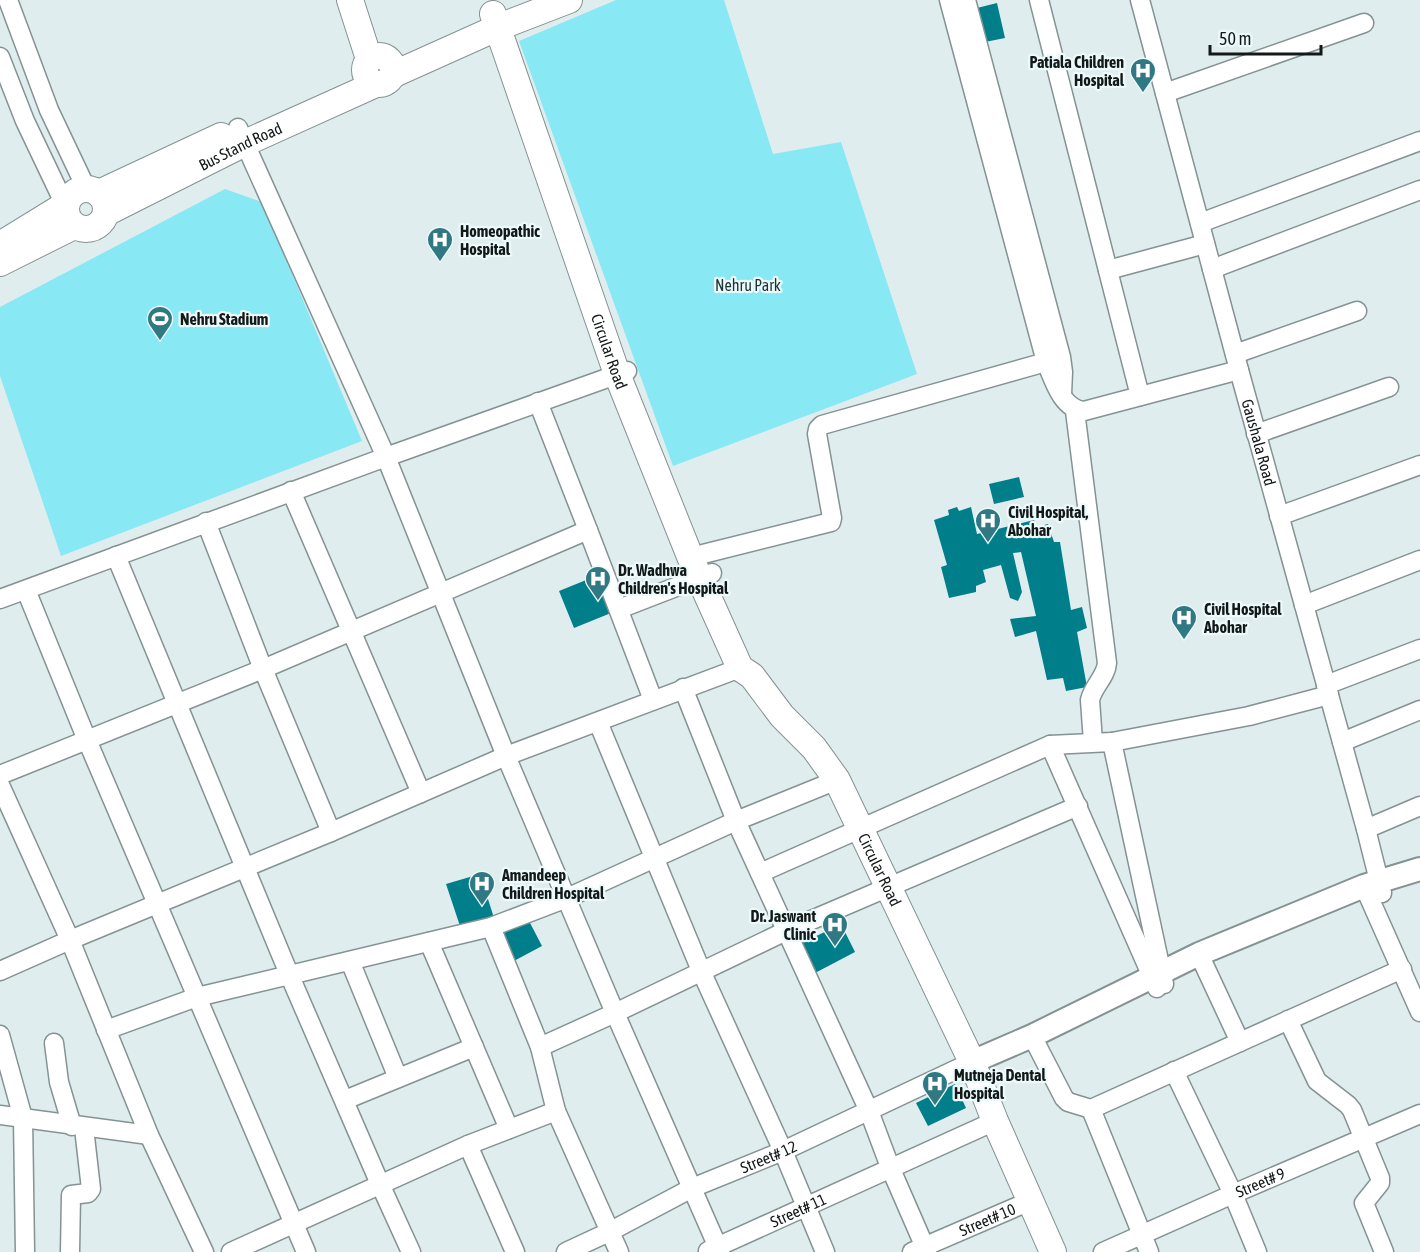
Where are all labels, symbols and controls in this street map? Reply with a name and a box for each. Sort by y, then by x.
scale bar [1210,18,1321,56]
text: 50 m [1219,28,1251,49]
place label: Patiala Children Hospital [1029,53,1125,89]
hospital icon: Patiala Children Hospital [1128,56,1158,94]
street label: Bus Stand Road [196,119,285,174]
place label: Homeopathic Hospital [460,222,540,258]
hospital icon: Homeopathic Hospital [425,225,455,263]
park label: Nehru Park [715,276,781,294]
sports icon: Nehru Stadium [145,304,175,342]
place label: Nehru Stadium [180,310,268,328]
street label: Circular Road [588,311,631,392]
street label: Gaushala Road [1238,397,1280,488]
place label: Civil Hospital, Abohar [1007,503,1089,539]
hospital icon: Civil Hospital, Abohar [973,506,1003,544]
place label: Dr. Wadhwa Children's Hospital [618,561,729,597]
hospital icon: Dr. Wadhwa Children's Hospital [583,564,613,602]
place label: Civil Hospital Abohar [1203,600,1282,636]
hospital icon: Civil Hospital Abohar [1169,603,1199,641]
street label: Circular Road [855,830,905,909]
place label: Amandeep Children Hospital [501,866,605,902]
hospital icon: Amandeep Children Hospital [467,869,497,907]
place label: Dr. Jaswant Clinic [751,907,816,943]
hospital icon: Dr. Jaswant Clinic [820,910,850,948]
place label: Mutneja Dental Hospital [954,1066,1046,1102]
hospital icon: Mutneja Dental Hospital [920,1069,950,1107]
street label: Street# 12 [738,1137,800,1176]
street label: Street# 9 [1233,1164,1288,1201]
street label: Street# 11 [767,1190,829,1231]
street label: Street# 10 [956,1199,1018,1240]

